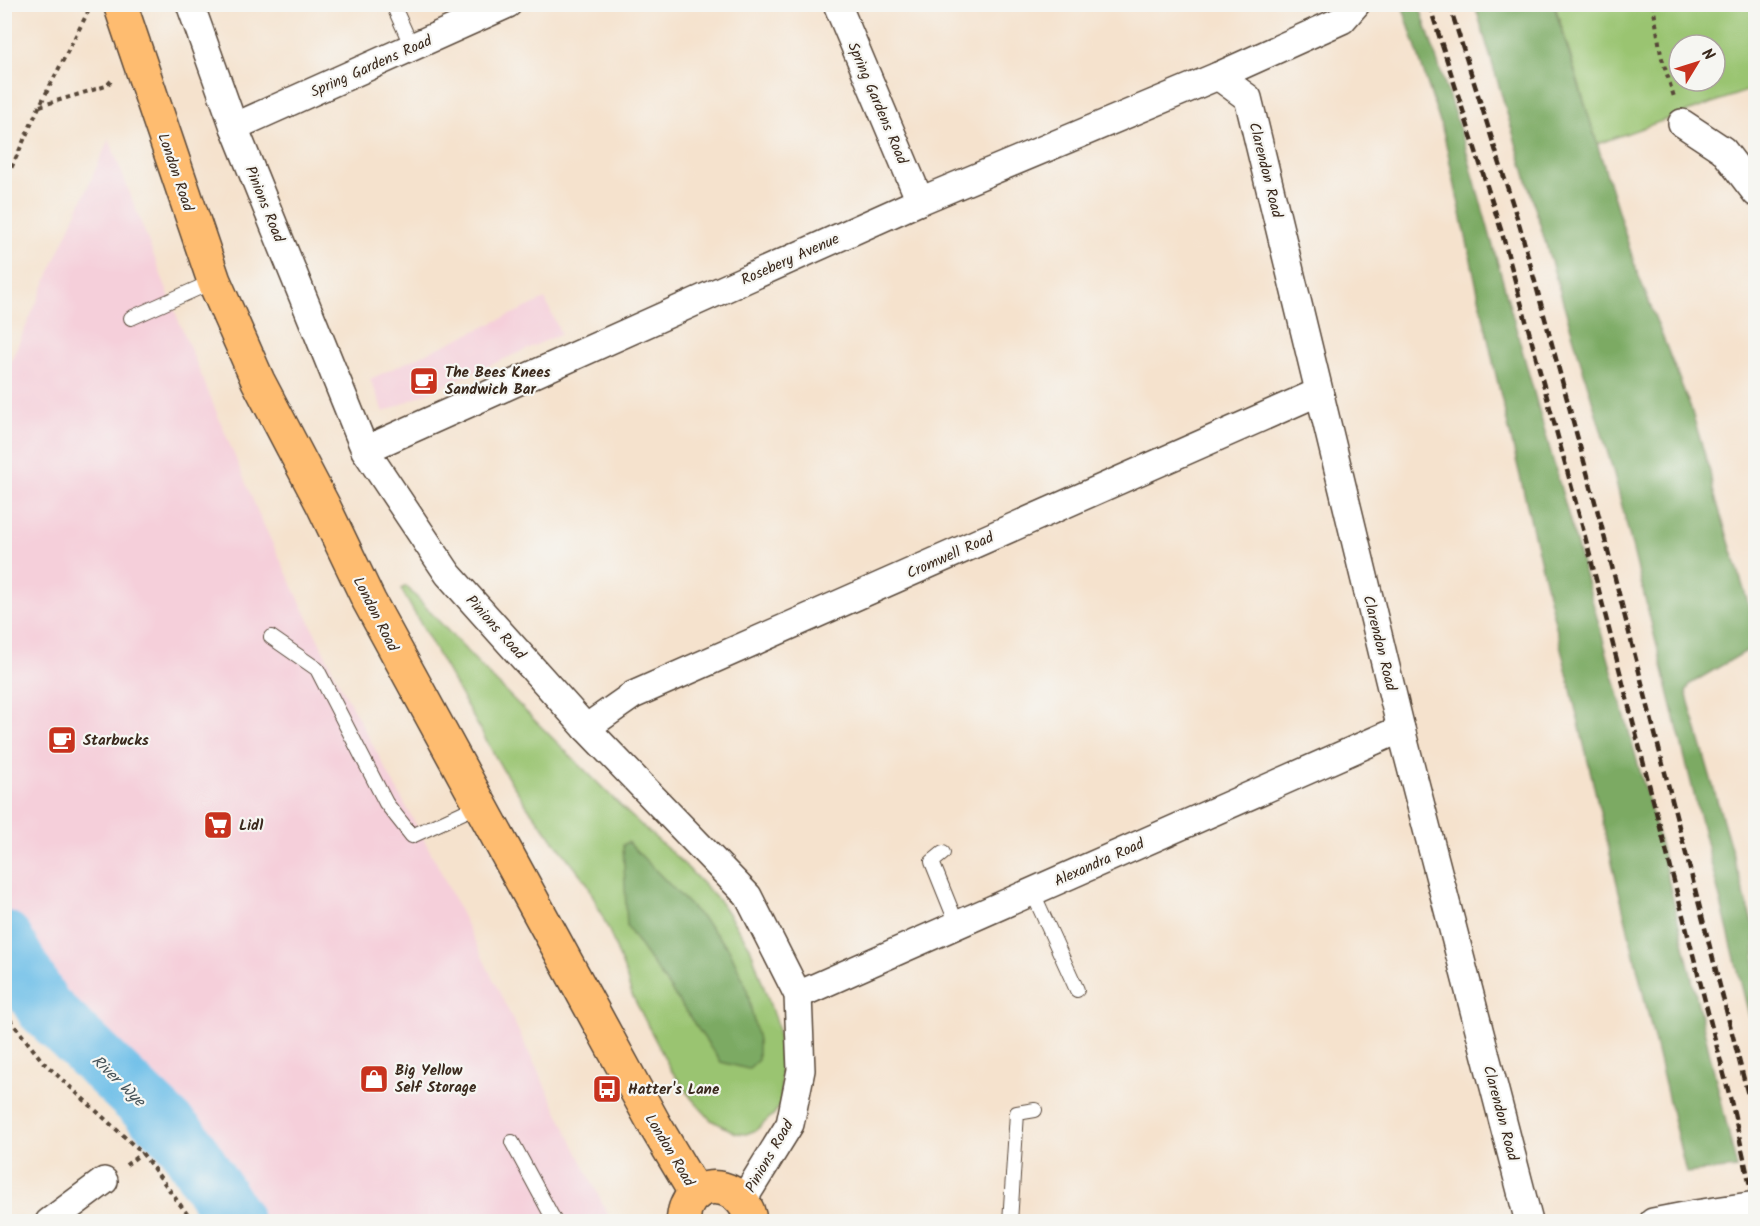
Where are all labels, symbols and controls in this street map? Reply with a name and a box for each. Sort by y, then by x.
street label: Spring Gardens Road [307,29,436,104]
north arrow [1667,33,1727,93]
street label: Spring Gardens Road [841,39,914,169]
text: N [1695,43,1721,66]
street label: Clarendon Road [1242,120,1289,221]
street label: London Road [150,130,200,215]
street label: Pinions Road [238,163,290,247]
street label: Rosebery Avenue [737,227,844,292]
place label: The Bees Knees Sandwich Bar [445,361,550,402]
cafe icon: The Bees Knees Sandwich Bar [408,365,440,397]
street label: Cromwell Road [903,526,998,586]
street label: London Road [346,573,404,657]
street label: Pinions Road [459,590,531,666]
street label: Clarendon Road [1356,593,1403,694]
cafe icon: Starbucks [46,724,78,756]
place label: Starbucks [83,729,149,753]
supermarket icon: Lidl [202,809,234,841]
place label: Lidl [239,814,263,838]
street label: Alexandra Road [1050,832,1149,894]
water label: River Wye [86,1049,152,1114]
place label: Big Yellow Self Storage [395,1059,477,1100]
shop icon: Big Yellow Self Storage [358,1063,390,1095]
street label: Clarendon Road [1476,1063,1524,1164]
bus stop icon: Hatter's Lane [591,1073,623,1105]
place label: Hatter's Lane [628,1078,720,1102]
street label: London Road [638,1109,701,1192]
street label: Pinions Road [739,1115,801,1197]

